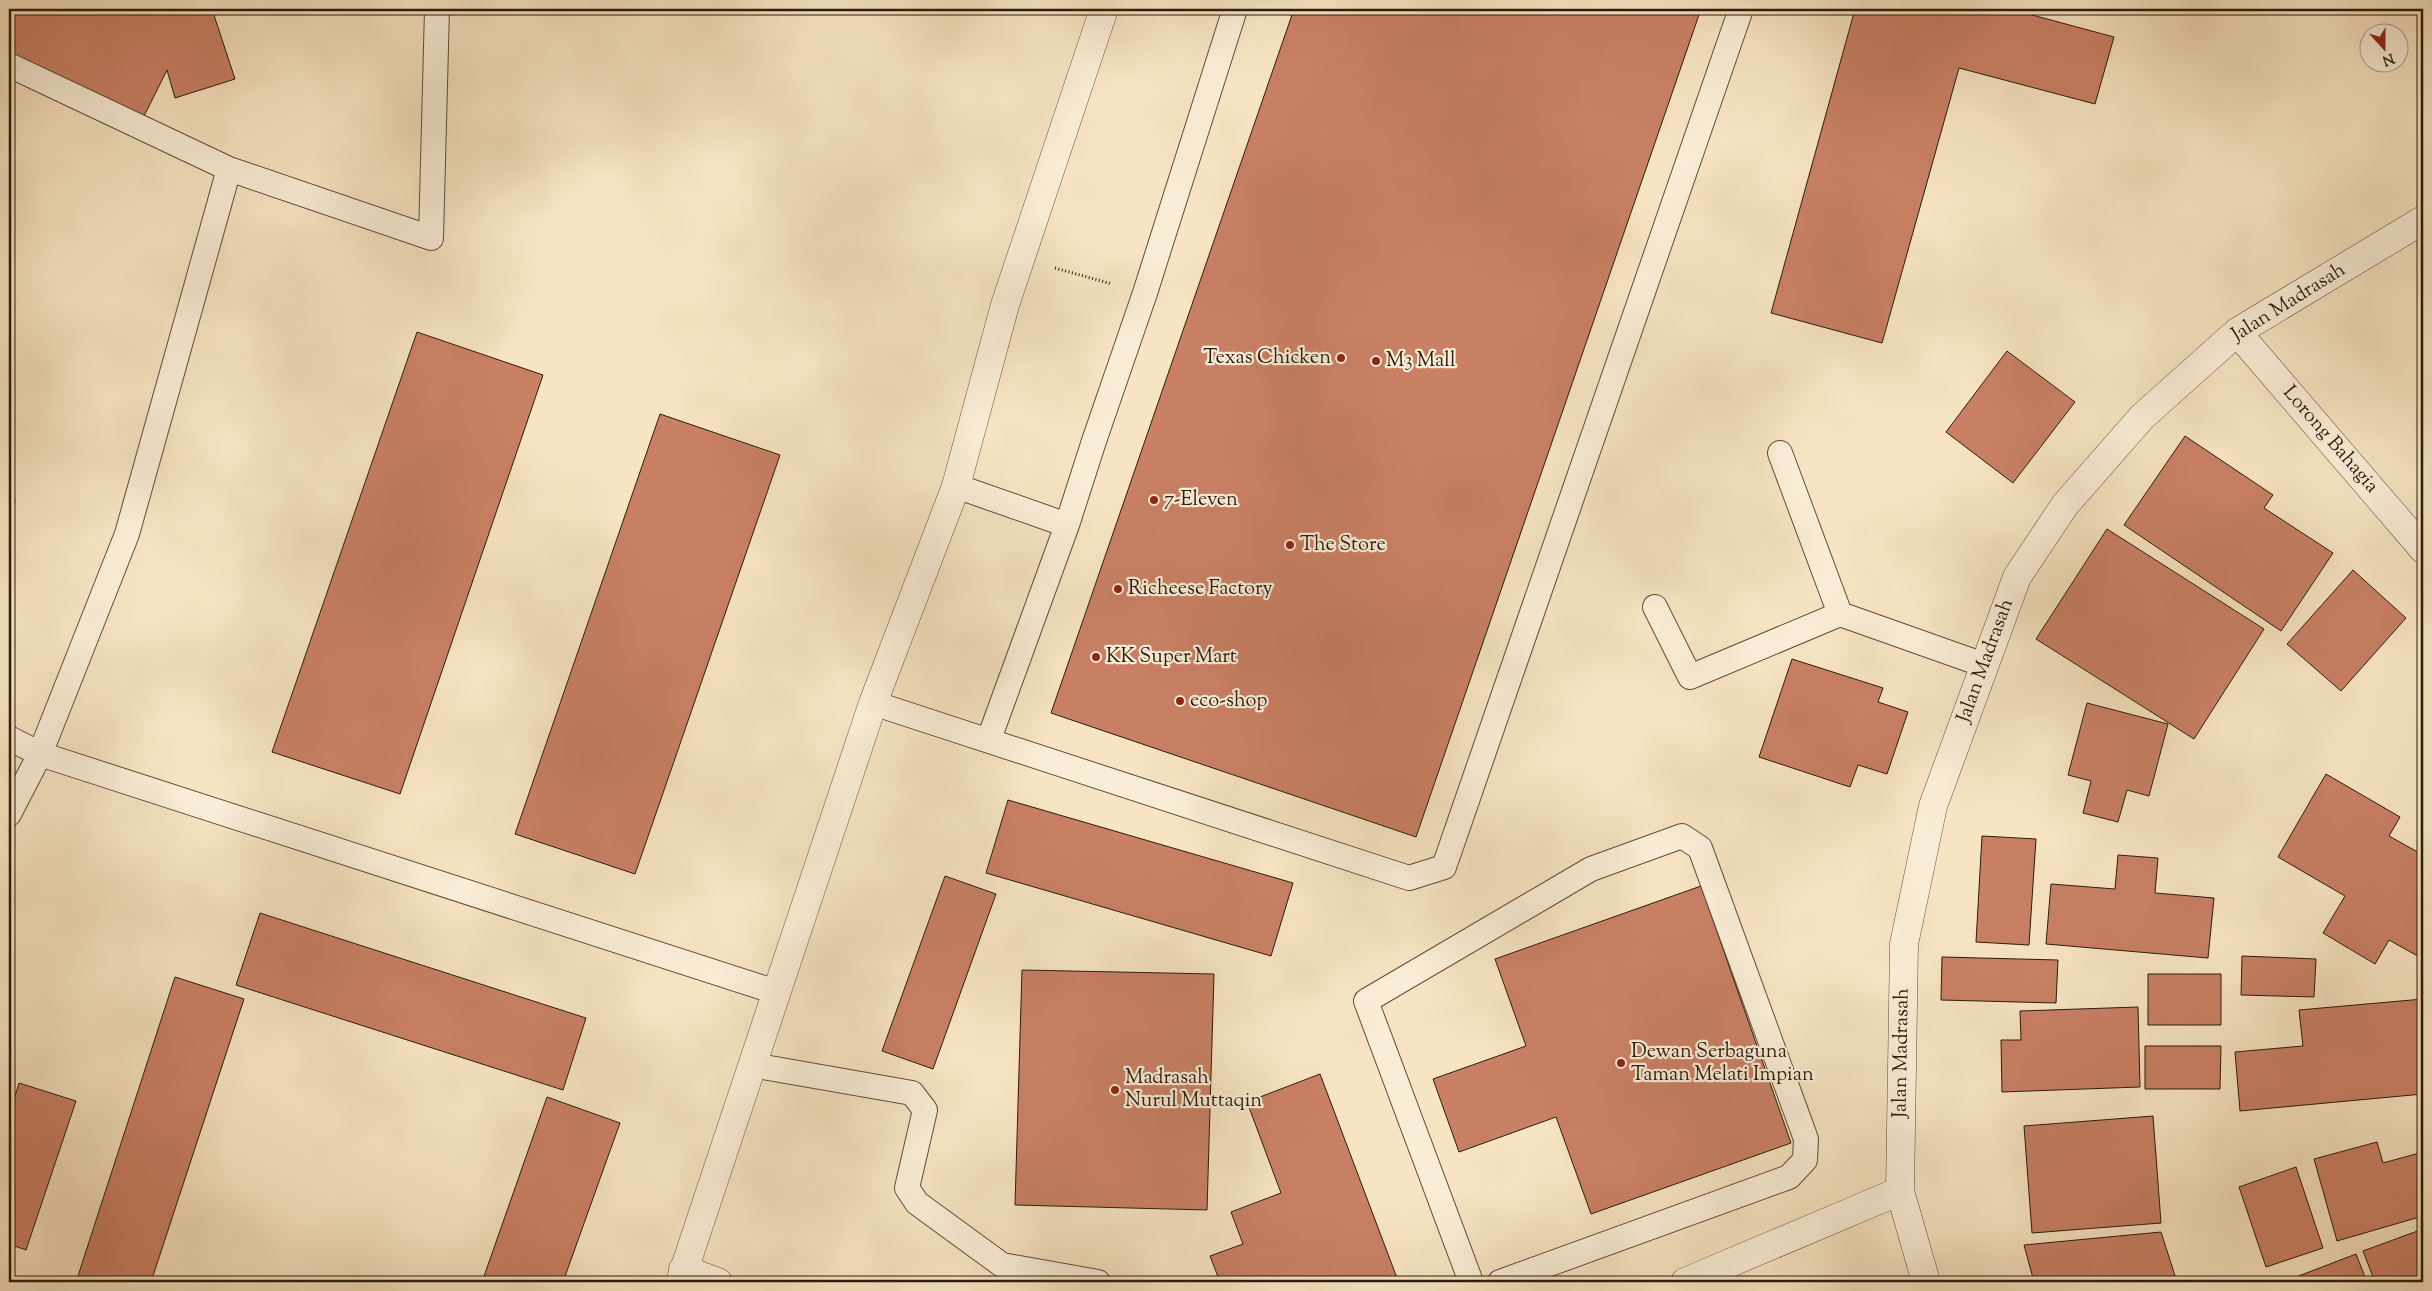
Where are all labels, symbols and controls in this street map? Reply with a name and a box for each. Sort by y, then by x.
north arrow [2360,22,2410,72]
text: N [2379,47,2397,70]
street label: Jalan Madrasah [2225,256,2352,350]
place label: Texas Chicken [1203,344,1331,373]
place label: M3 Mall [1386,347,1456,376]
marker: Texas Chicken [1335,352,1347,364]
marker: M3 Mall [1370,355,1382,367]
street label: Lorong Bahagia [2275,380,2385,500]
place label: 7-Eleven [1164,486,1238,515]
marker: 7-Eleven [1148,494,1160,506]
place label: The Store [1300,531,1386,560]
marker: The Store [1284,539,1296,551]
place label: Richeese Factory [1128,575,1272,604]
marker: Richeese Factory [1112,583,1124,595]
street label: Jalan Madrasah [1950,595,2022,728]
place label: KK Super Mart [1106,643,1237,672]
marker: KK Super Mart [1090,651,1102,663]
place label: eco-shop [1190,687,1267,716]
marker: eco-shop [1174,695,1186,707]
street label: Jalan Madrasah [1886,988,1918,1119]
place label: Dewan Serbaguna Taman Melati Impian [1631,1038,1814,1090]
marker: Dewan Serbaguna Taman Melati Impian [1615,1057,1627,1069]
place label: Madrasah Nurul Muttaqin [1125,1064,1262,1116]
marker: Madrasah Nurul Muttaqin [1109,1084,1121,1096]

